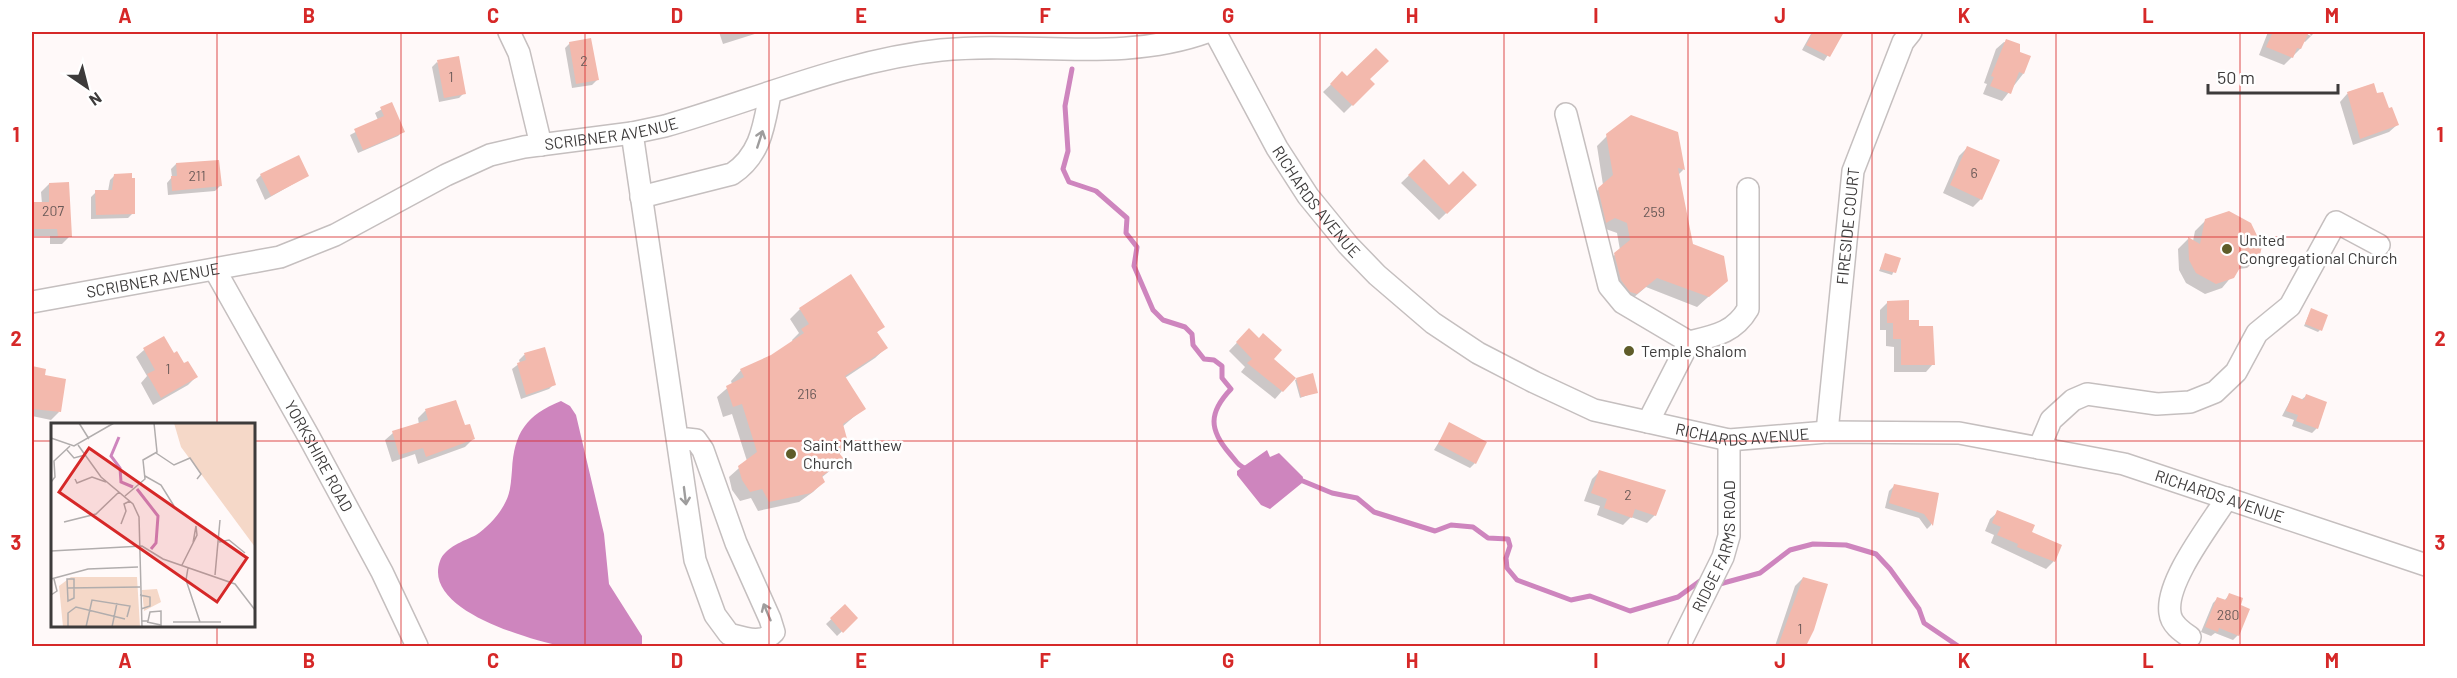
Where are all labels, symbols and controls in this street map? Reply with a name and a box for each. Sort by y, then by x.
text: A [118,3,132,27]
text: B [303,3,315,27]
text: C [487,3,499,27]
text: D [671,3,683,27]
text: E [855,3,867,27]
text: F [1039,3,1051,27]
text: G [1222,3,1234,27]
text: H [1406,3,1418,27]
text: I [1593,3,1599,27]
text: J [1774,3,1786,27]
text: K [1958,3,1971,27]
text: L [2142,3,2154,27]
text: M [2325,3,2339,27]
house number: 2 [580,52,588,69]
north arrow [57,57,117,117]
scale bar [2208,57,2338,95]
text: 50 m [2217,66,2255,88]
house number: 1 [449,68,453,85]
text: N [86,89,106,111]
street label: SCRIBNER AVENUE [543,113,680,153]
text: 1 [12,122,20,146]
text: 1 [2436,122,2444,146]
one-way arrow [755,130,766,149]
street label: RICHARDS AVENUE [1269,142,1365,261]
house number: 6 [1970,164,1978,181]
street label: FIRESIDE COURT [1832,166,1862,286]
house number: 211 [188,167,206,184]
house number: 207 [42,202,64,219]
house number: 259 [1643,203,1665,220]
place label: United Congregational Church [2239,230,2397,267]
marker: United Congregational Church [2220,242,2234,256]
street label: SCRIBNER AVENUE [85,258,221,301]
text: 2 [10,326,22,350]
text: 2 [2434,326,2446,350]
place label: Temple Shalom [1641,341,1747,360]
marker: Temple Shalom [1622,344,1636,358]
house number: 1 [166,360,170,377]
house number: 216 [797,385,817,402]
street label: YORKSHIRE ROAD [281,397,357,515]
street label: RICHARDS AVENUE [1674,418,1810,449]
inset map [51,423,255,627]
place label: Saint Matthew Church [803,435,902,472]
marker: Saint Matthew Church [784,447,798,461]
street label: RICHARDS AVENUE [2153,465,2287,526]
street label: RIDGE FARMS ROAD [1687,480,1739,615]
one-way arrow [680,486,691,506]
house number: 2 [1624,486,1632,503]
text: 3 [11,530,21,554]
text: 3 [2435,530,2445,554]
one-way arrow [761,604,772,622]
house number: 280 [2217,606,2239,623]
house number: 1 [1798,620,1802,637]
text: A [118,648,132,672]
text: B [303,648,315,672]
text: C [487,648,499,672]
text: D [671,648,683,672]
text: E [855,648,867,672]
text: F [1039,648,1051,672]
text: G [1222,648,1234,672]
text: H [1406,648,1418,672]
text: I [1593,648,1599,672]
text: J [1774,648,1786,672]
text: K [1958,648,1971,672]
text: L [2142,648,2154,672]
text: M [2325,648,2339,672]

